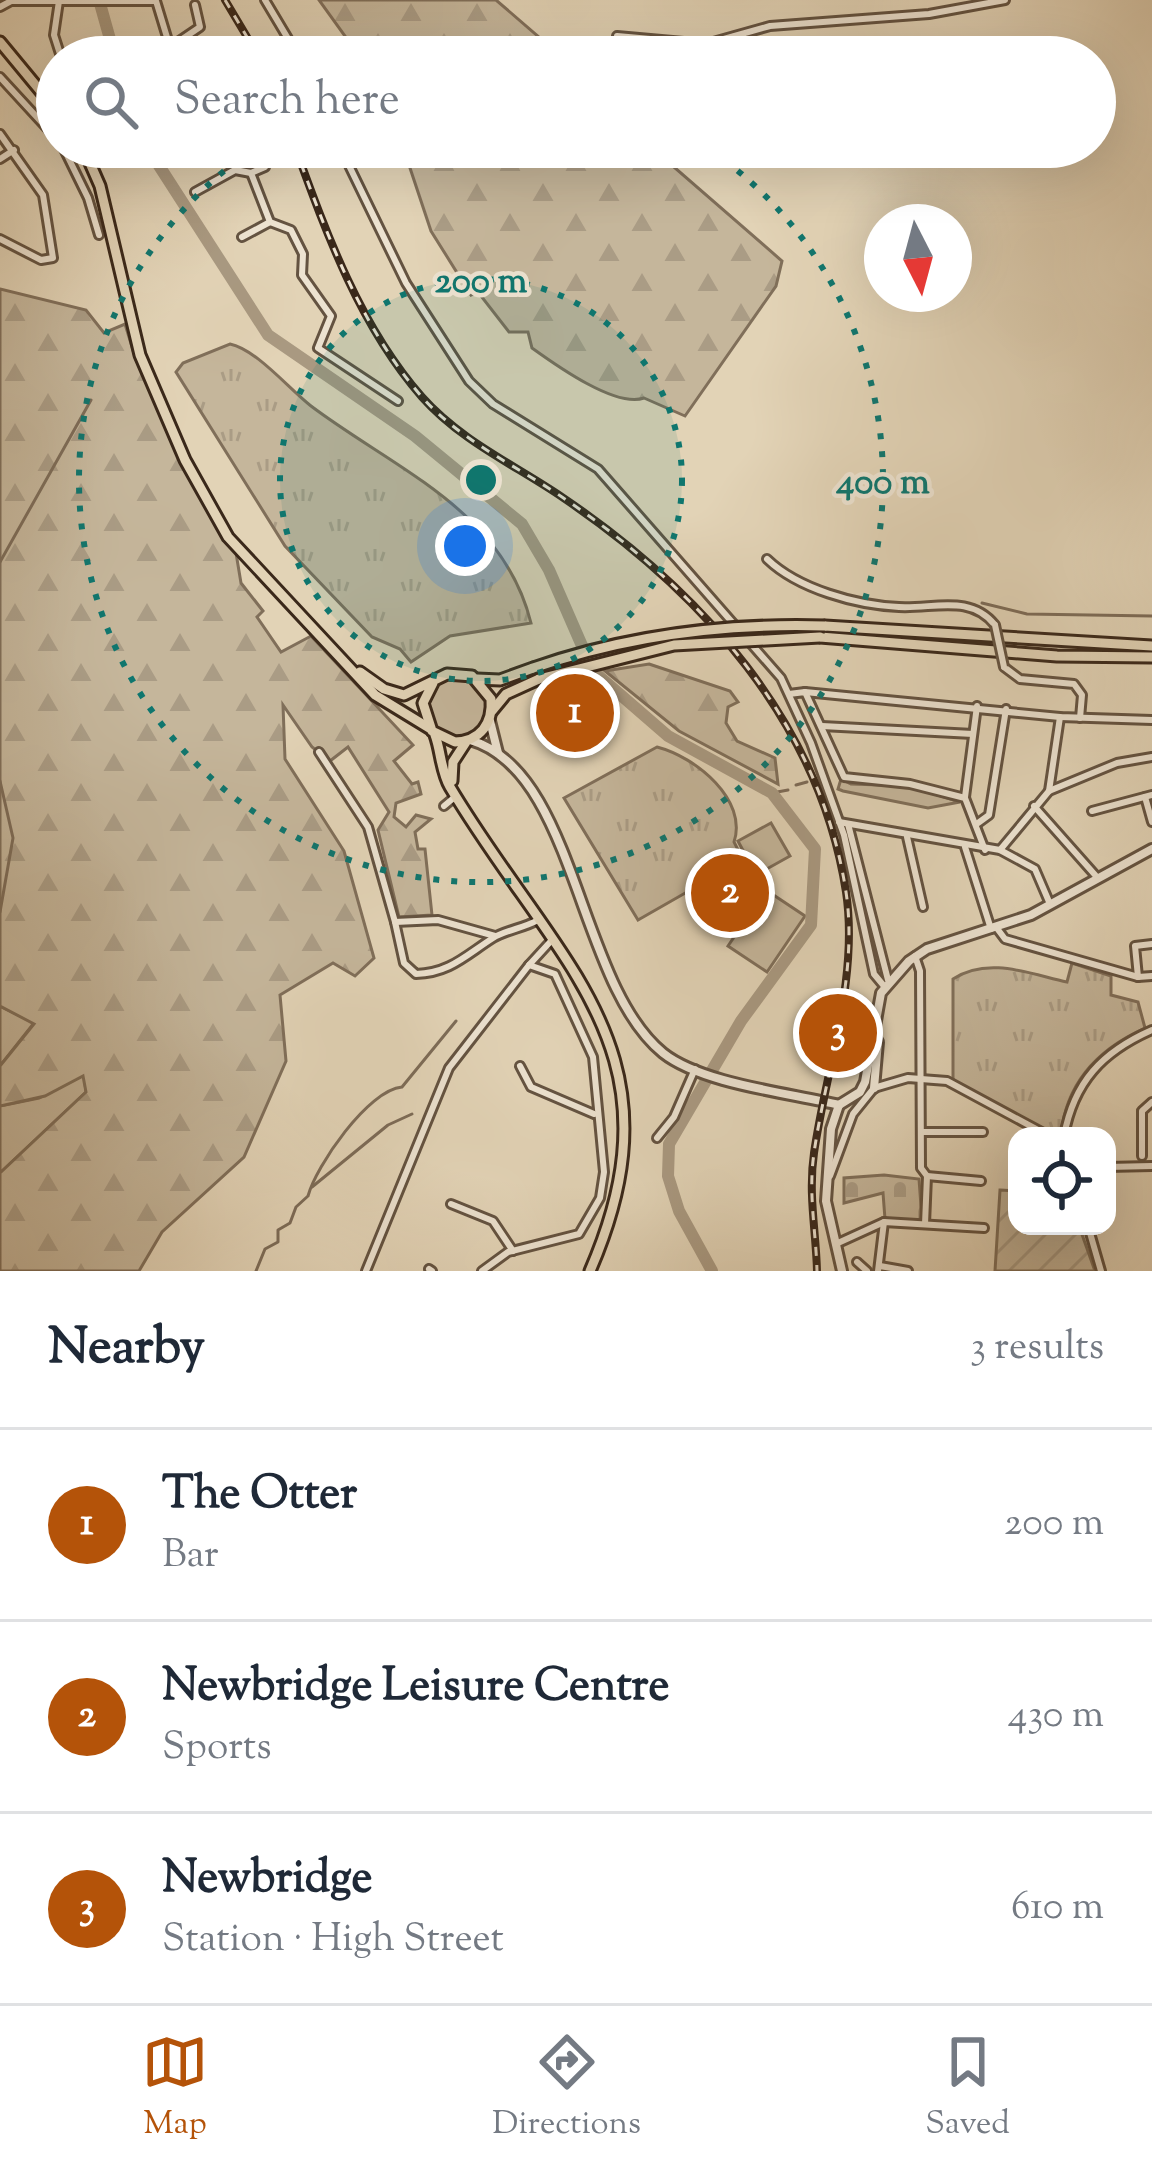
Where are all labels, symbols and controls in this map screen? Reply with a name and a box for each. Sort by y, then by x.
search box [36,36,1116,168]
icon: search [78,69,144,135]
text: Search here [174,70,400,135]
north arrow [864,204,972,312]
text: 200 m [435,257,527,309]
text: 400 m [835,458,930,510]
centre of rings [460,459,502,501]
your location [435,516,495,576]
pin: 1 [536,668,614,758]
pin: 2 [691,848,769,938]
pin: 3 [799,988,877,1078]
map controls [1008,1127,1116,1235]
button: locate [1008,1127,1116,1235]
text: Nearby [48,1313,205,1386]
text: 3 results [970,1321,1104,1377]
text: The Otter [162,1464,357,1529]
text: 1 [80,1497,94,1553]
text: 200 m [1004,1497,1104,1553]
text: Bar [162,1529,219,1585]
text: Newbridge Leisure Centre [162,1656,669,1721]
text: 2 [78,1689,96,1745]
text: 430 m [1008,1689,1104,1745]
text: Sports [162,1721,272,1777]
text: Newbridge [162,1848,373,1913]
text: 3 [79,1881,95,1937]
text: 610 m [1011,1881,1104,1937]
text: Station · High Street [162,1913,504,1969]
tab: Map [142,2029,208,2149]
tab: Directions [492,2029,641,2149]
tab: Saved [925,2029,1010,2149]

